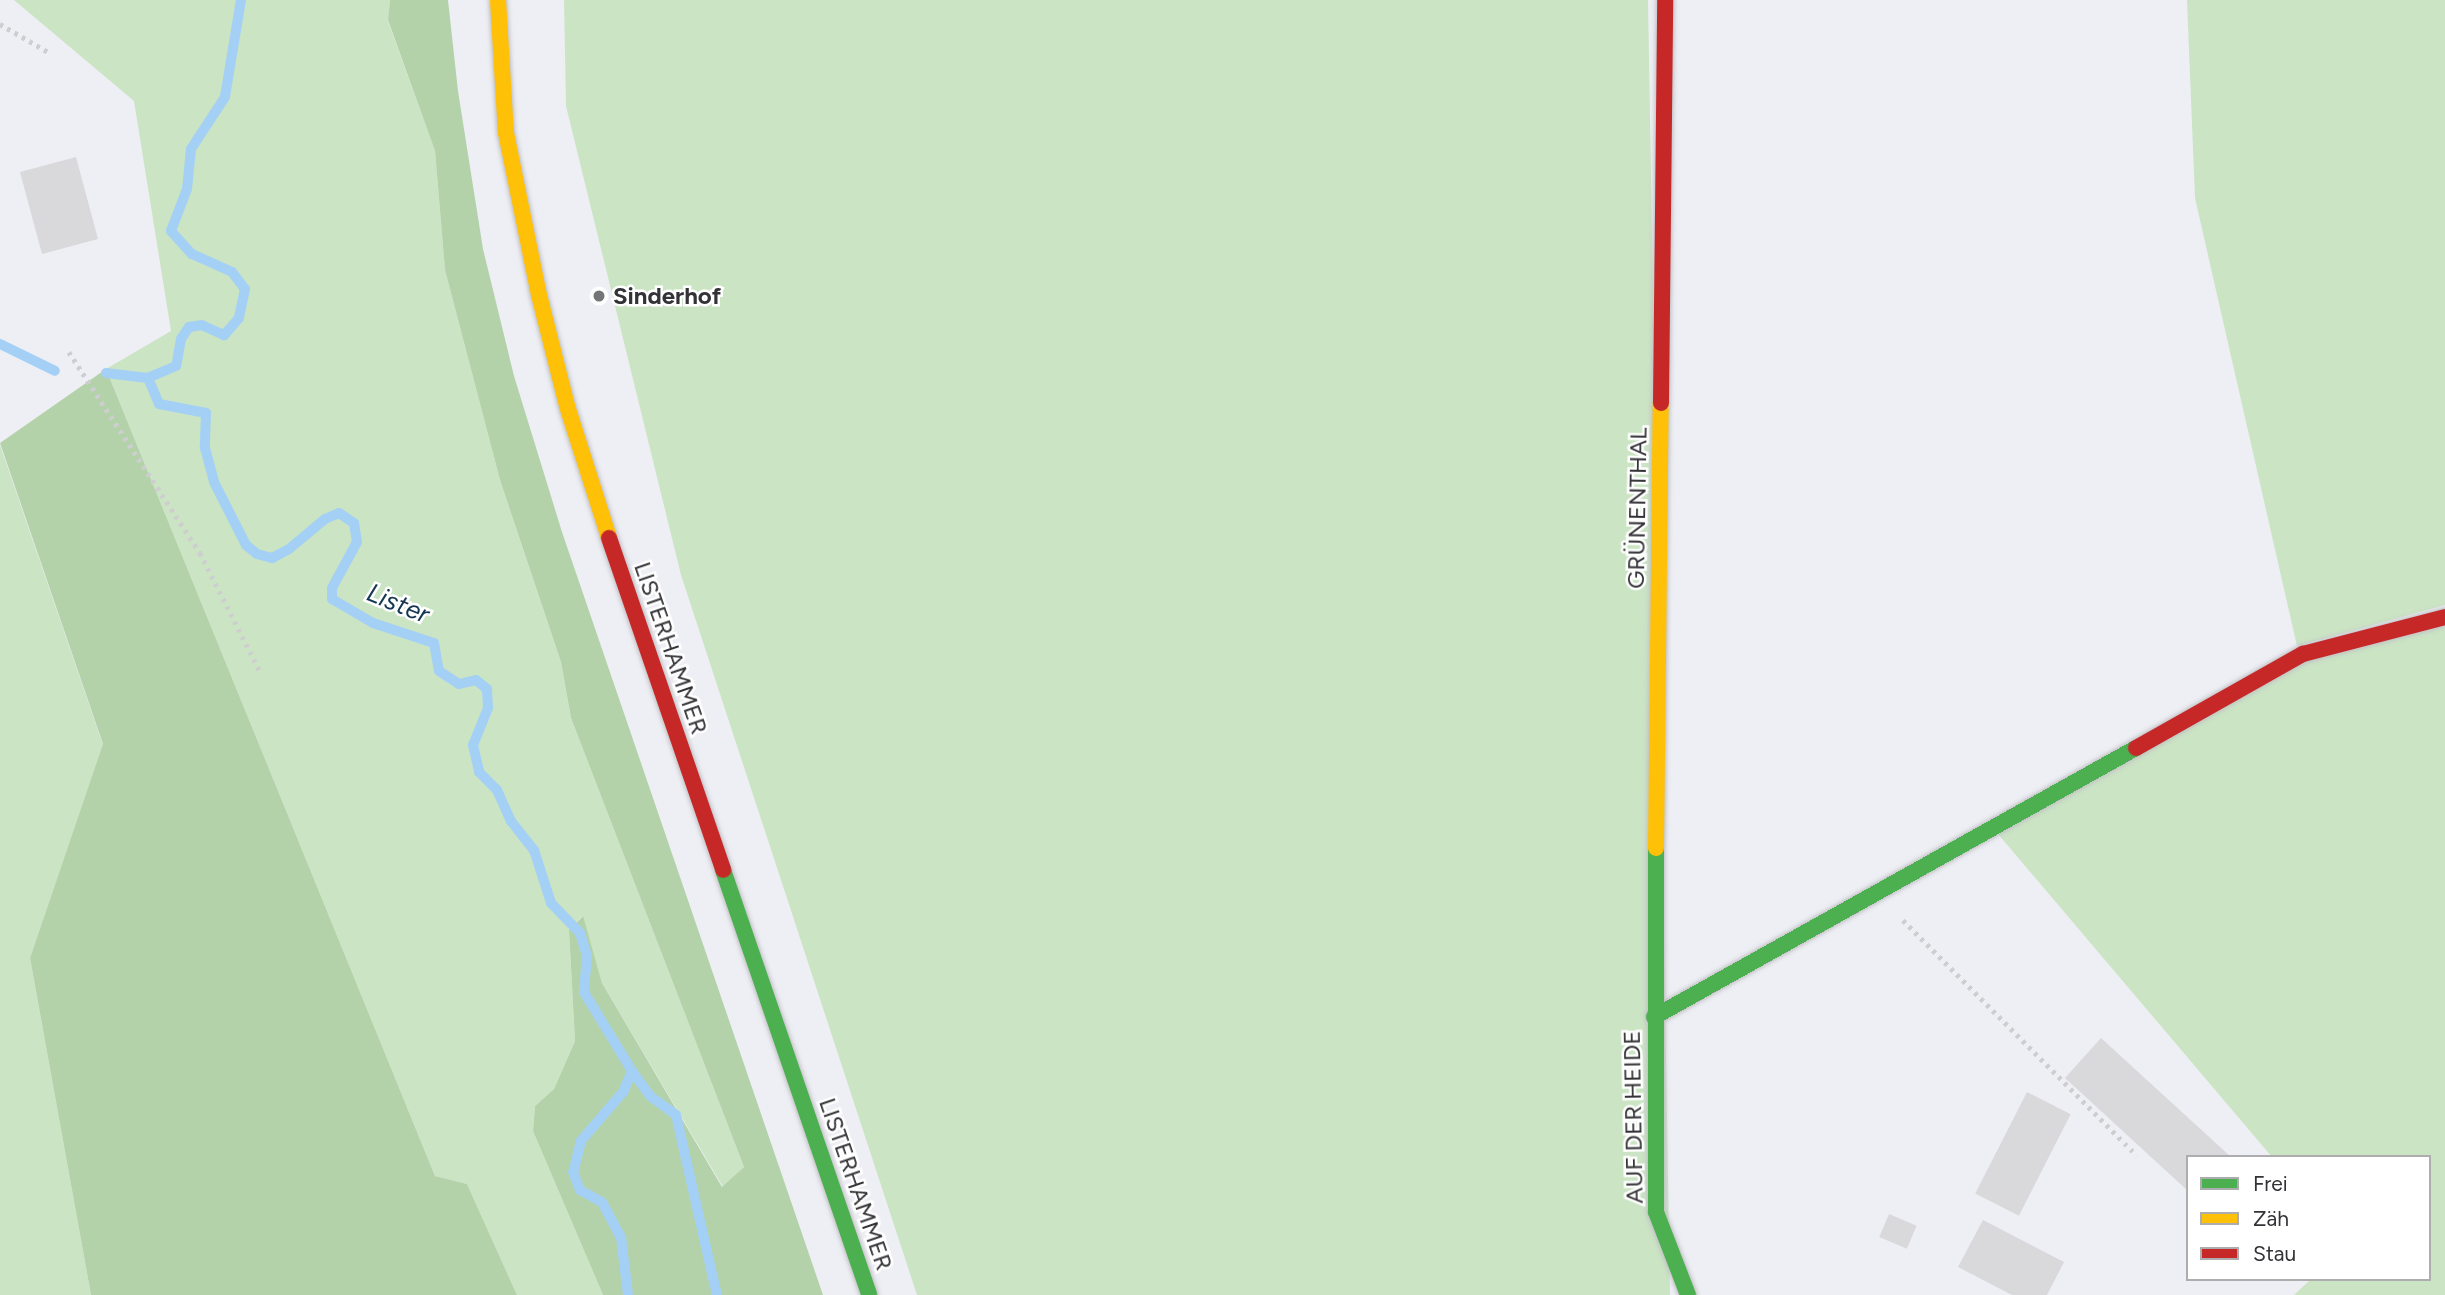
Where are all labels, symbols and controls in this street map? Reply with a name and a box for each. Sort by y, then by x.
place label: Sinderhof [613,282,721,310]
marker: Sinderhof [591,288,607,304]
street label: GRÜNENTHAL [1621,427,1653,589]
street label: LISTERHAMMER [628,558,714,738]
water label: Lister [362,577,434,631]
street label: AUF DER HEIDE [1617,1030,1649,1204]
street label: LISTERHAMMER [813,1094,899,1274]
legend [2186,1155,2431,1281]
text: Frei [2253,1171,2288,1196]
text: Zäh [2253,1206,2289,1231]
text: Stau [2253,1241,2296,1266]

